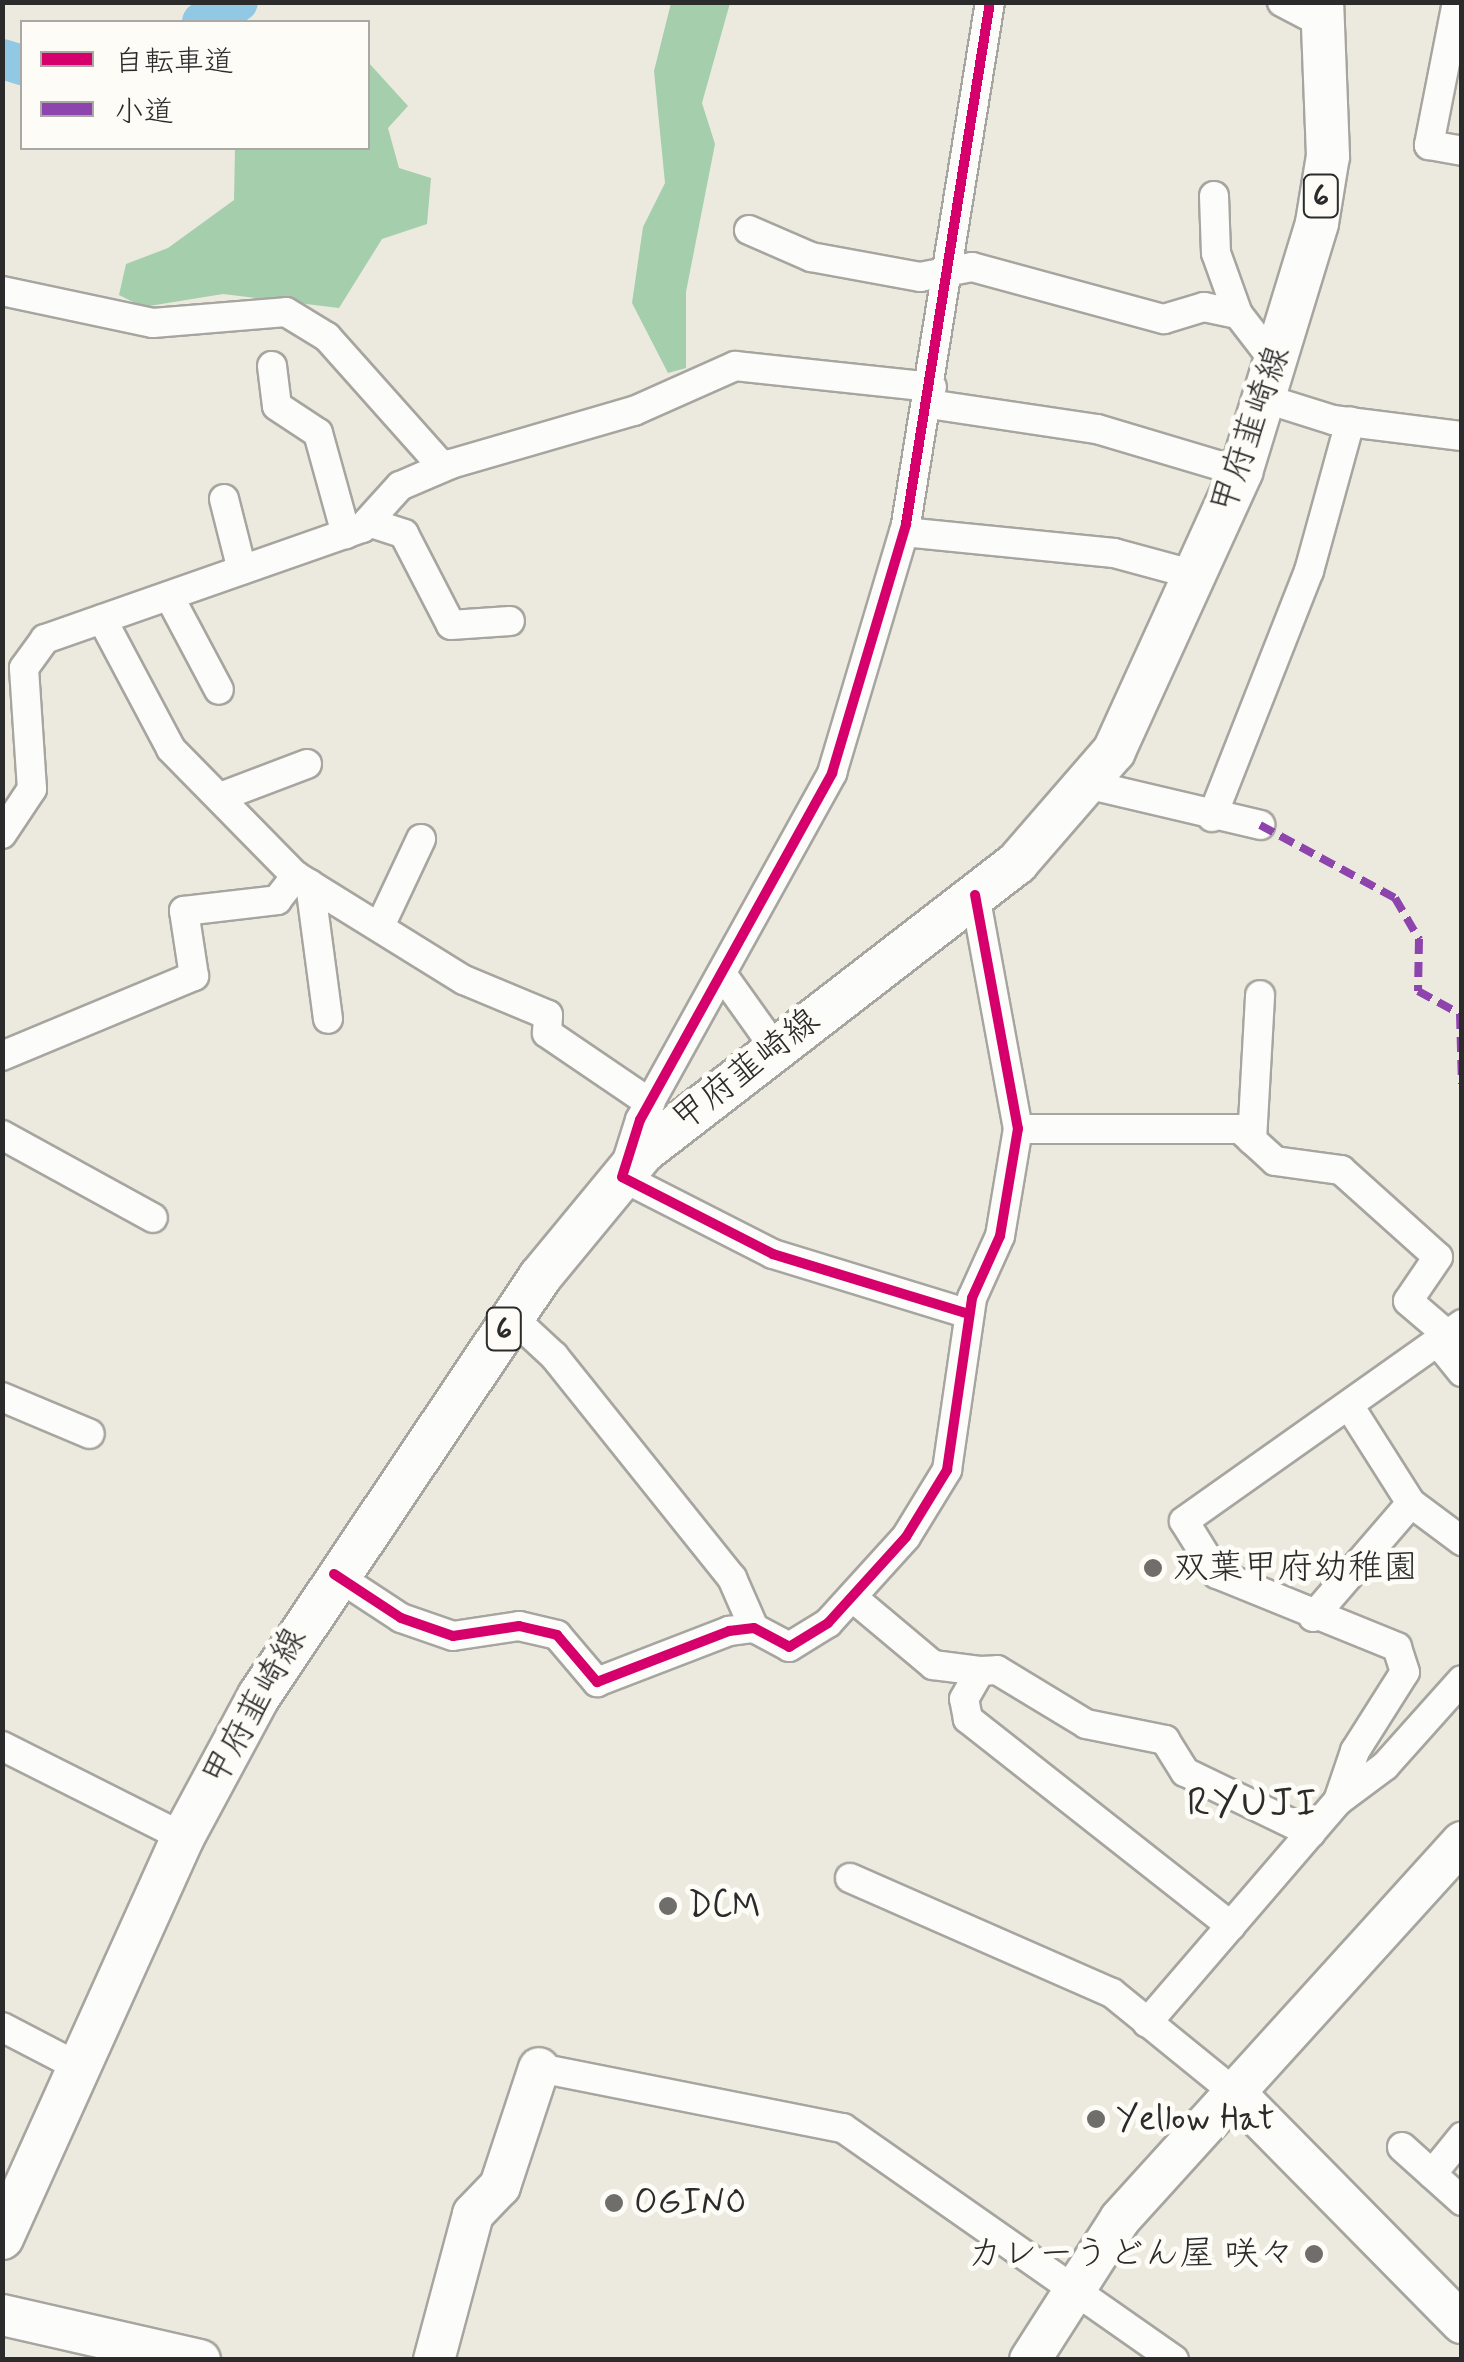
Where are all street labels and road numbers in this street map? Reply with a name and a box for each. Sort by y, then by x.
road number: 6 [1301,169,1341,223]
street label: 甲府韮崎線 [1203,340,1299,520]
street label: 甲府韮崎線 [664,1000,828,1140]
road number: 6 [484,1302,524,1356]
street label: 甲府韮崎線 [194,1620,316,1794]

